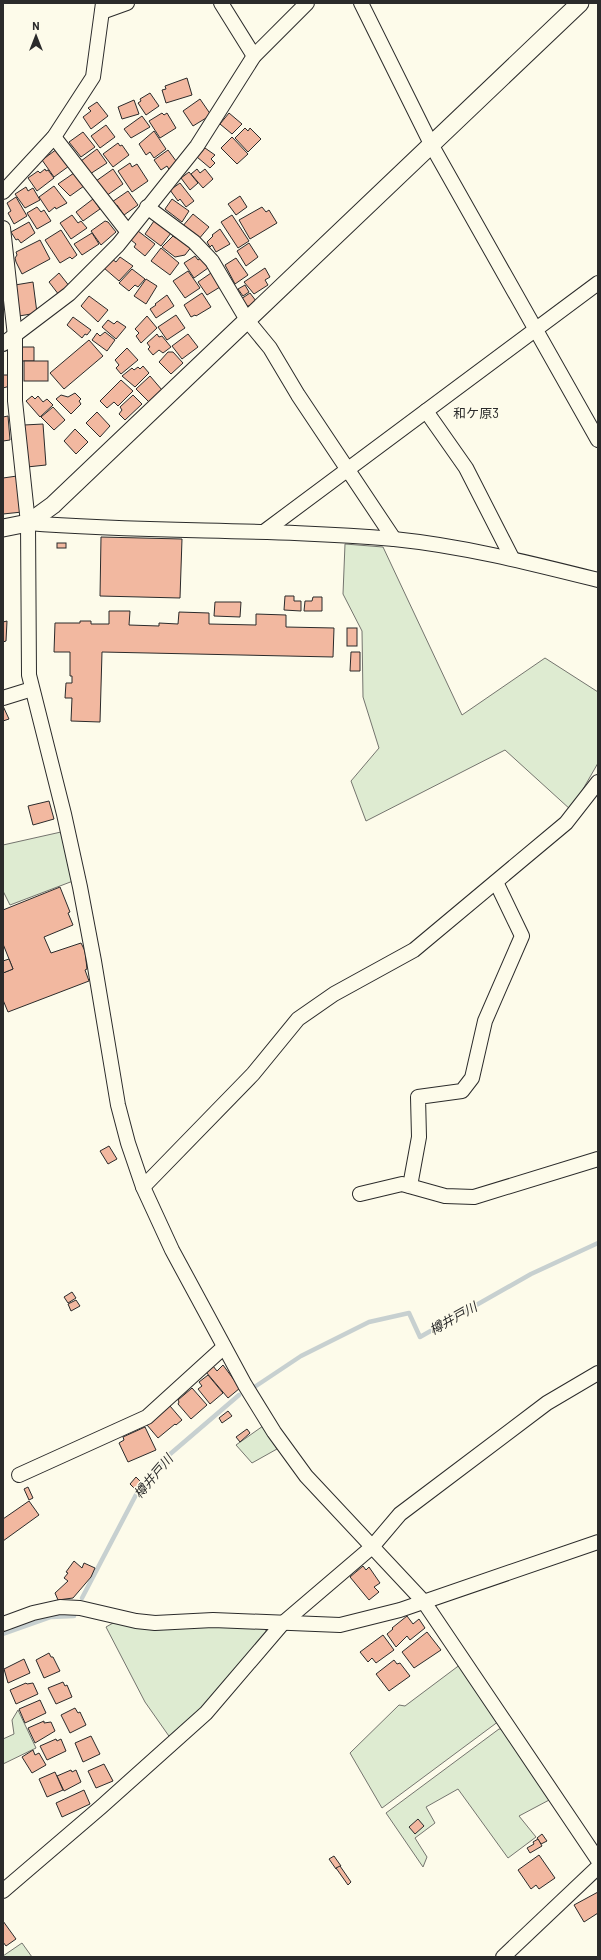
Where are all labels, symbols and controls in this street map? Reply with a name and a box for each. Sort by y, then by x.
north arrow [16,16,56,56]
text: N [32,19,40,32]
district label: 和ケ原3 [453,405,499,421]
water label: 樽井戸川 [426,1297,481,1338]
water label: 樽井戸川 [130,1449,177,1501]

